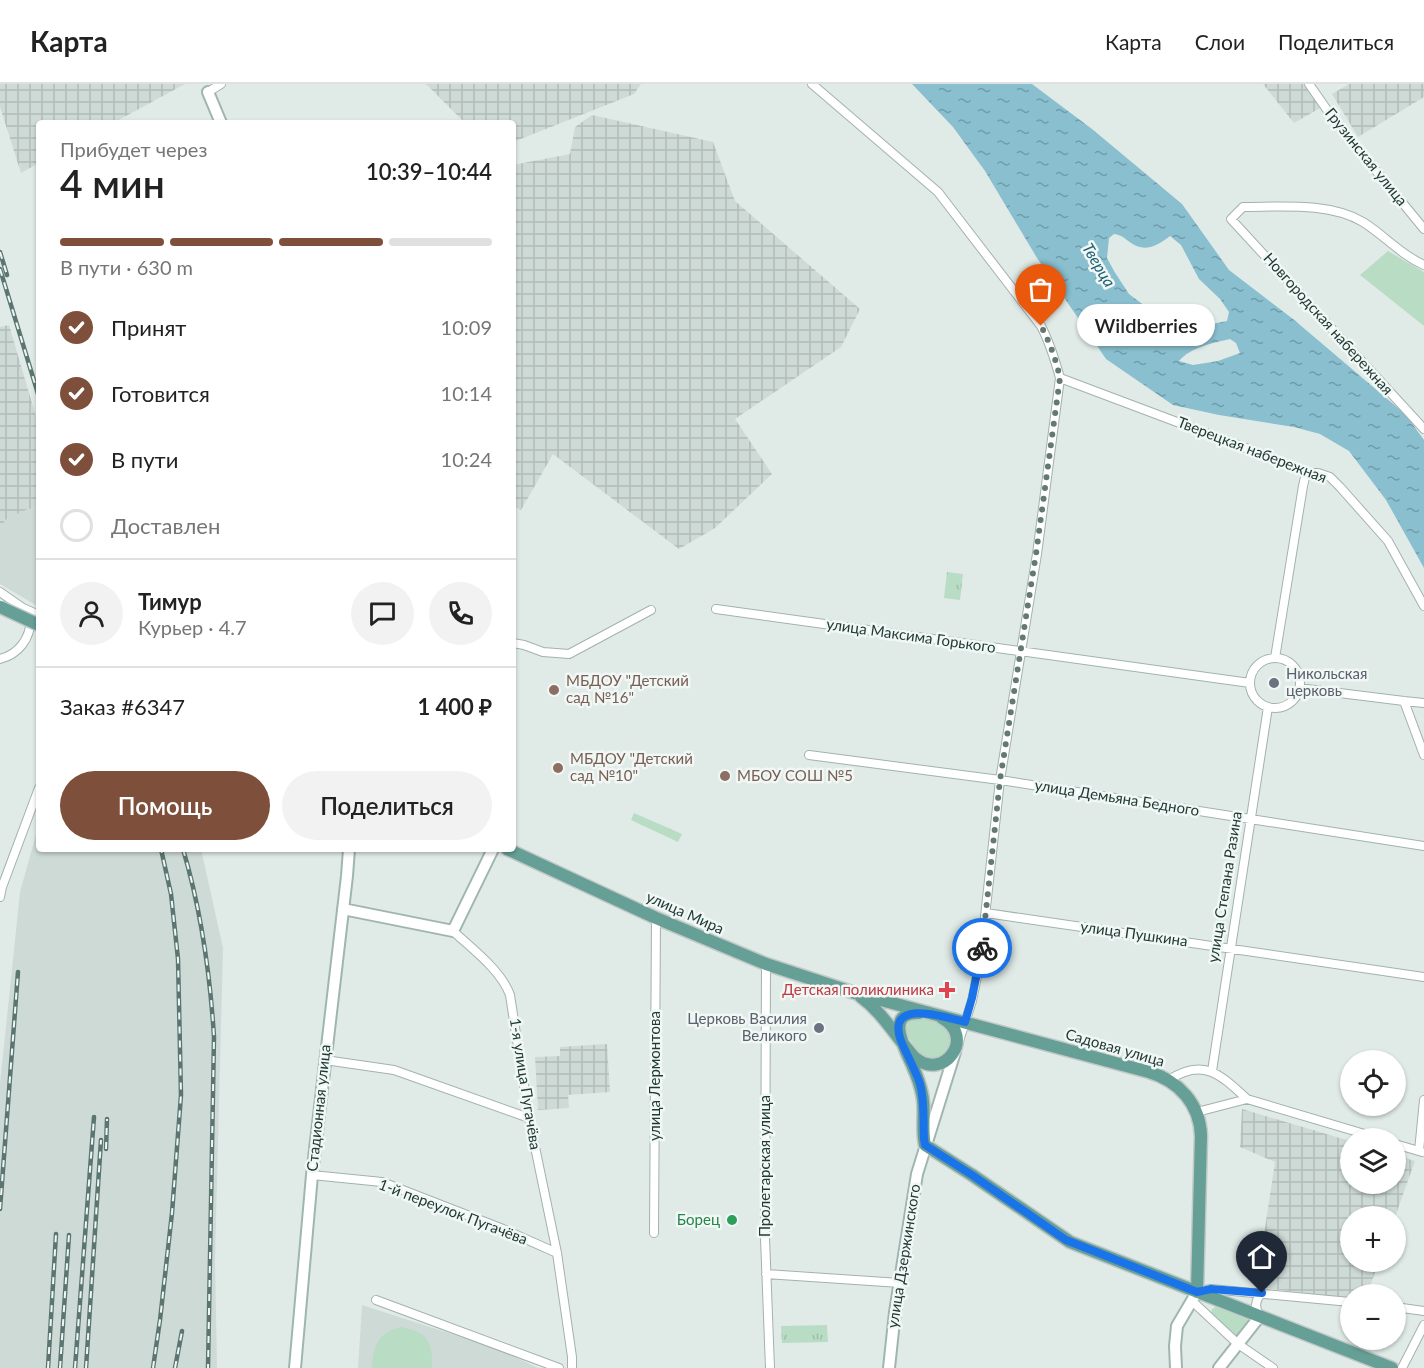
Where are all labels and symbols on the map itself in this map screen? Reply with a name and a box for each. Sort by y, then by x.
street label: Грузинская улица [1322,104,1412,209]
water label: Тверца [1079,239,1120,290]
street label: Новгородская набережная [1260,249,1397,398]
pin [1015,264,1066,326]
callout: Wildberries [1077,305,1215,347]
street label: Тверецкая набережная [1175,412,1330,486]
street label: улица Максима Горького [825,614,997,656]
place label: Никольская церковь [1286,664,1367,699]
place label: МБДОУ "Детский сад №16" [566,671,689,706]
marker: Никольская церковь [1267,676,1281,690]
marker: МБДОУ "Детский сад №16" [547,683,561,697]
place label: МБДОУ "Детский сад №10" [570,749,693,784]
marker: МБДОУ "Детский сад №10" [551,761,565,775]
place label: МБОУ СОШ №5 [737,766,853,784]
marker: МБОУ СОШ №5 [718,769,732,783]
street label: улица Демьяна Бедного [1033,775,1201,819]
street label: улица Степана Разина [1203,810,1245,964]
street label: улица Мира [644,887,727,937]
street label: улица Пушкина [1079,917,1189,949]
courier [952,918,1012,978]
place label: Детская поликлиника [782,980,934,998]
marker: Детская поликлиника [938,981,956,999]
place label: Церковь Василия Великого [687,1009,807,1044]
street label: улица Лермонтова [645,1011,663,1141]
street label: 1-я улица Пугачёва [507,1017,545,1151]
marker: Церковь Василия Великого [812,1021,826,1035]
street label: Садовая улица [1064,1024,1167,1070]
street label: Стадионная улица [302,1043,334,1172]
street label: Пролетарская улица [755,1095,773,1237]
street label: 1-й переулок Пугачёва [376,1174,530,1248]
street label: улица Дзержинского [883,1182,923,1329]
place label: Борец [677,1210,720,1228]
marker: Борец [725,1213,739,1227]
pin [1236,1231,1287,1293]

